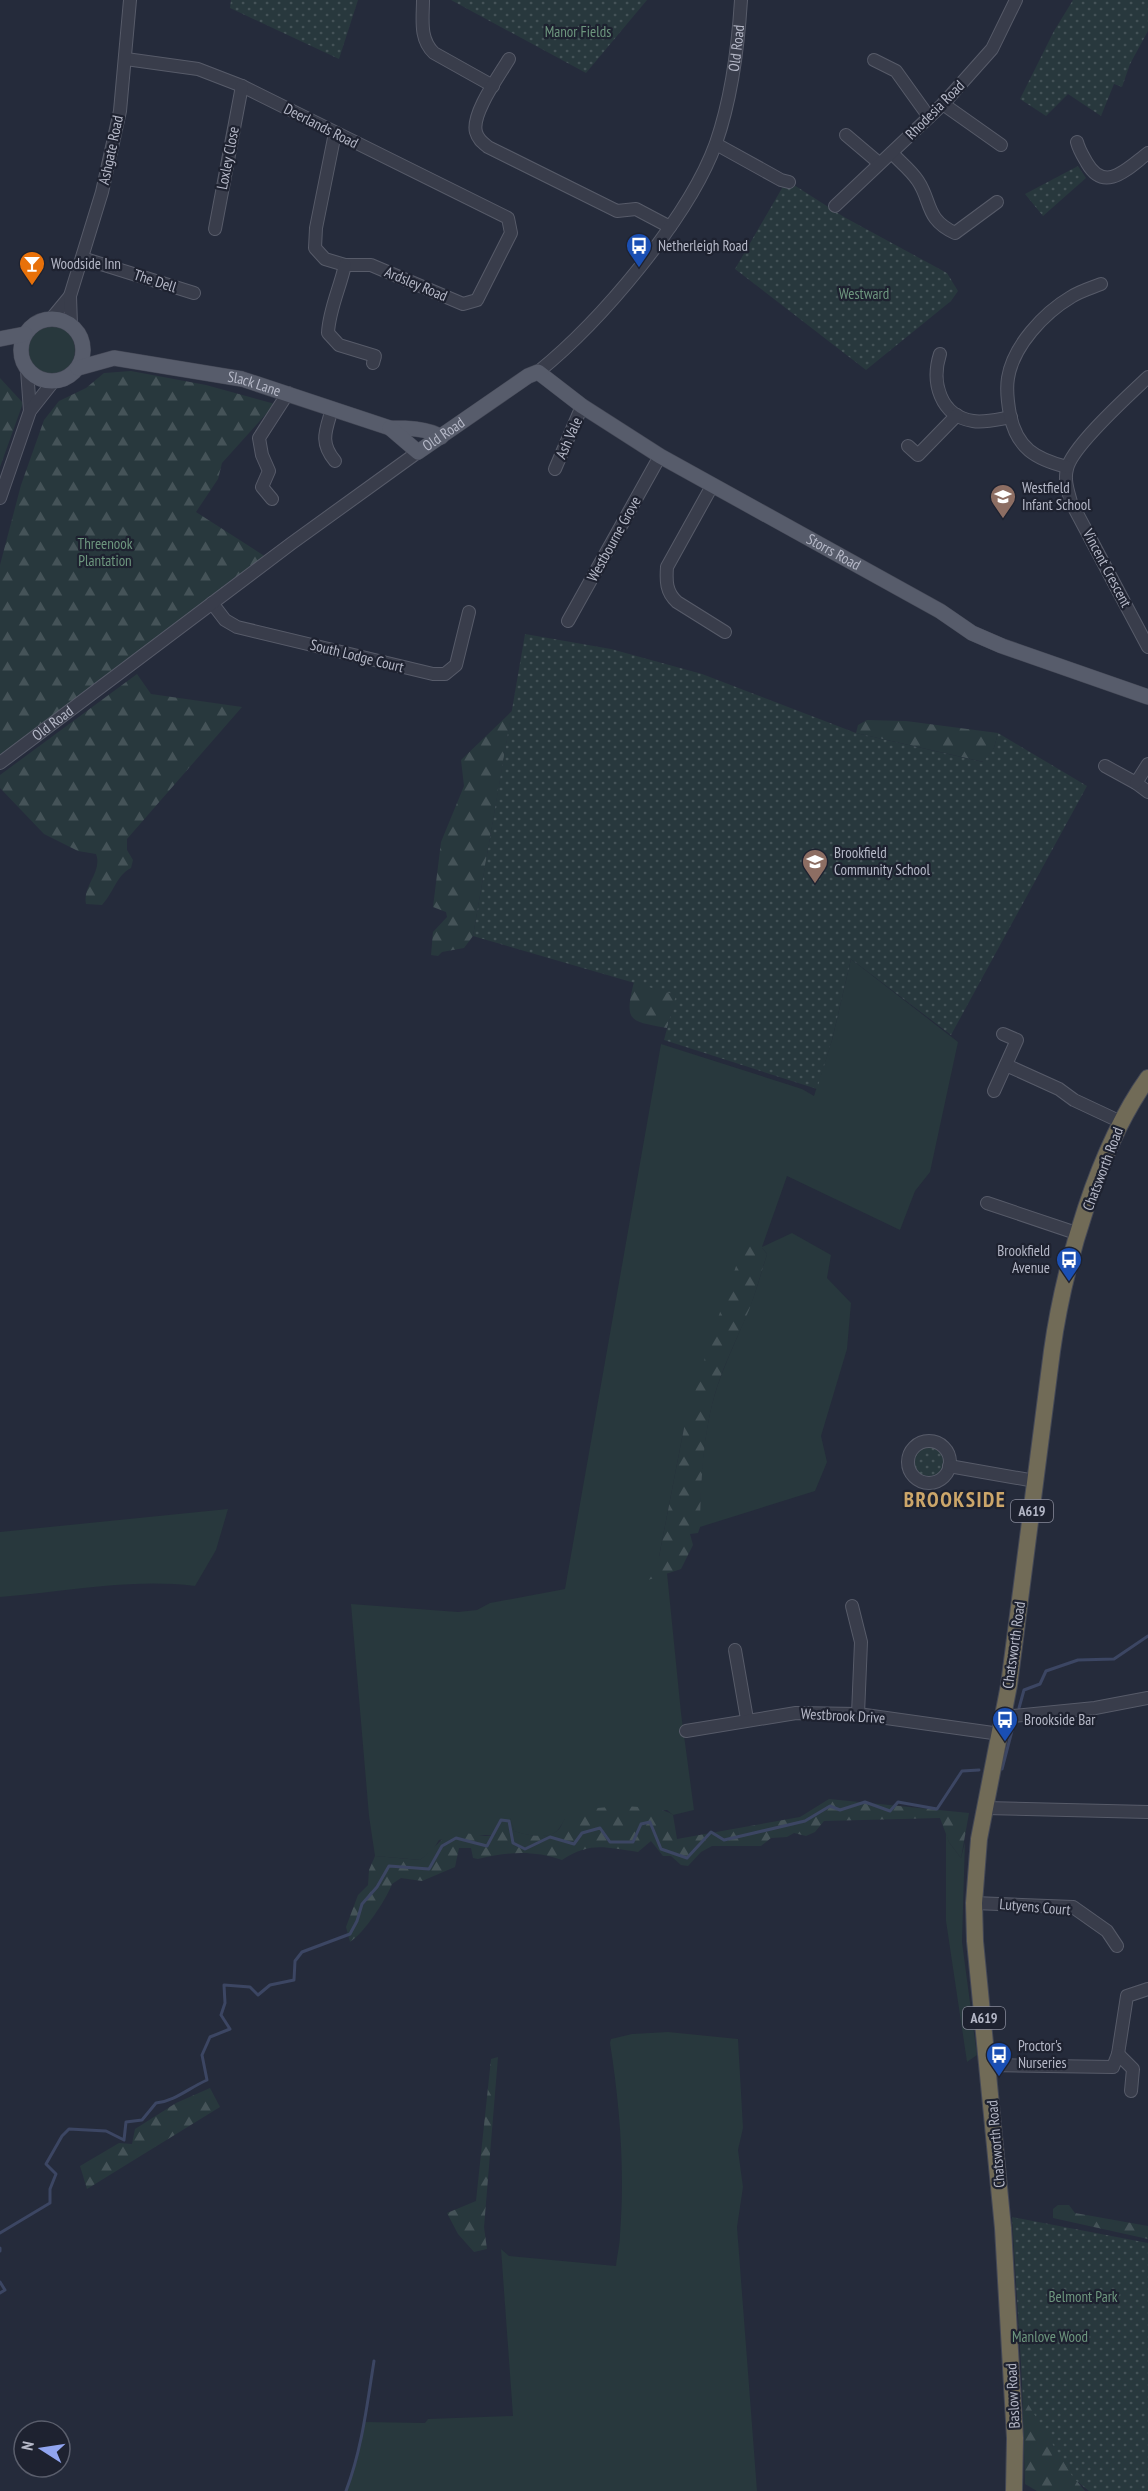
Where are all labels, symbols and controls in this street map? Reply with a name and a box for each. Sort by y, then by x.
park label: Manor Fields [545,22,611,41]
street label: Old Road [724,24,748,73]
street label: Rhodesia Road [901,76,968,143]
street label: Deerlands Road [281,99,361,152]
street label: Ashgate Road [94,114,127,186]
street label: Loxley Close [212,125,243,191]
bus stop icon: Netherleigh Road [624,231,654,269]
place label: Netherleigh Road [658,236,748,255]
bar icon: Woodside Inn [17,249,47,287]
place label: Woodside Inn [51,254,121,273]
street label: Ardsley Road [382,262,450,305]
street label: The Dell [131,265,179,296]
park label: Westward [839,284,889,303]
street label: Slack Lane [226,367,283,400]
street label: Old Road [419,413,468,455]
street label: Ash Vale [551,414,586,462]
place label: Westfield Infant School [1022,478,1091,514]
school or university icon: Westfield Infant School [988,482,1018,520]
street label: Westbourne Grove [582,493,645,585]
street label: Vincent Crescent [1078,524,1136,610]
street label: Storrs Road [803,529,864,574]
park label: Threenook Plantation [77,534,133,570]
street label: South Lodge Court [308,635,406,676]
street label: Old Road [28,701,77,745]
place label: Brookfield Community School [834,843,931,879]
school or university icon: Brookfield Community School [800,847,830,885]
street label: Chatsworth Road [1078,1124,1127,1213]
place label: Brookfield Avenue [997,1241,1050,1277]
bus stop icon: Brookfield Avenue [1054,1245,1084,1283]
district label: BROOKSIDE [904,1486,1006,1513]
road number: A619 [1011,1500,1053,1522]
street label: Chatsworth Road [998,1600,1029,1690]
street label: Westbrook Drive [800,1704,886,1727]
bus stop icon: Brookside Bar [990,1705,1020,1743]
place label: Brookside Bar [1024,1710,1096,1729]
street label: Lutyens Court [999,1894,1071,1919]
road number: A619 [963,2007,1005,2029]
place label: Proctor's Nurseries [1018,2036,1067,2072]
bus stop icon: Proctor's Nurseries [984,2040,1014,2078]
street label: Chatsworth Road [982,2099,1009,2189]
park label: Belmont Park [1048,2287,1118,2306]
park label: Manlove Wood [1012,2327,1088,2346]
street label: Baslow Road [1001,2363,1024,2429]
north arrow [12,2419,72,2479]
text: N [17,2440,38,2452]

